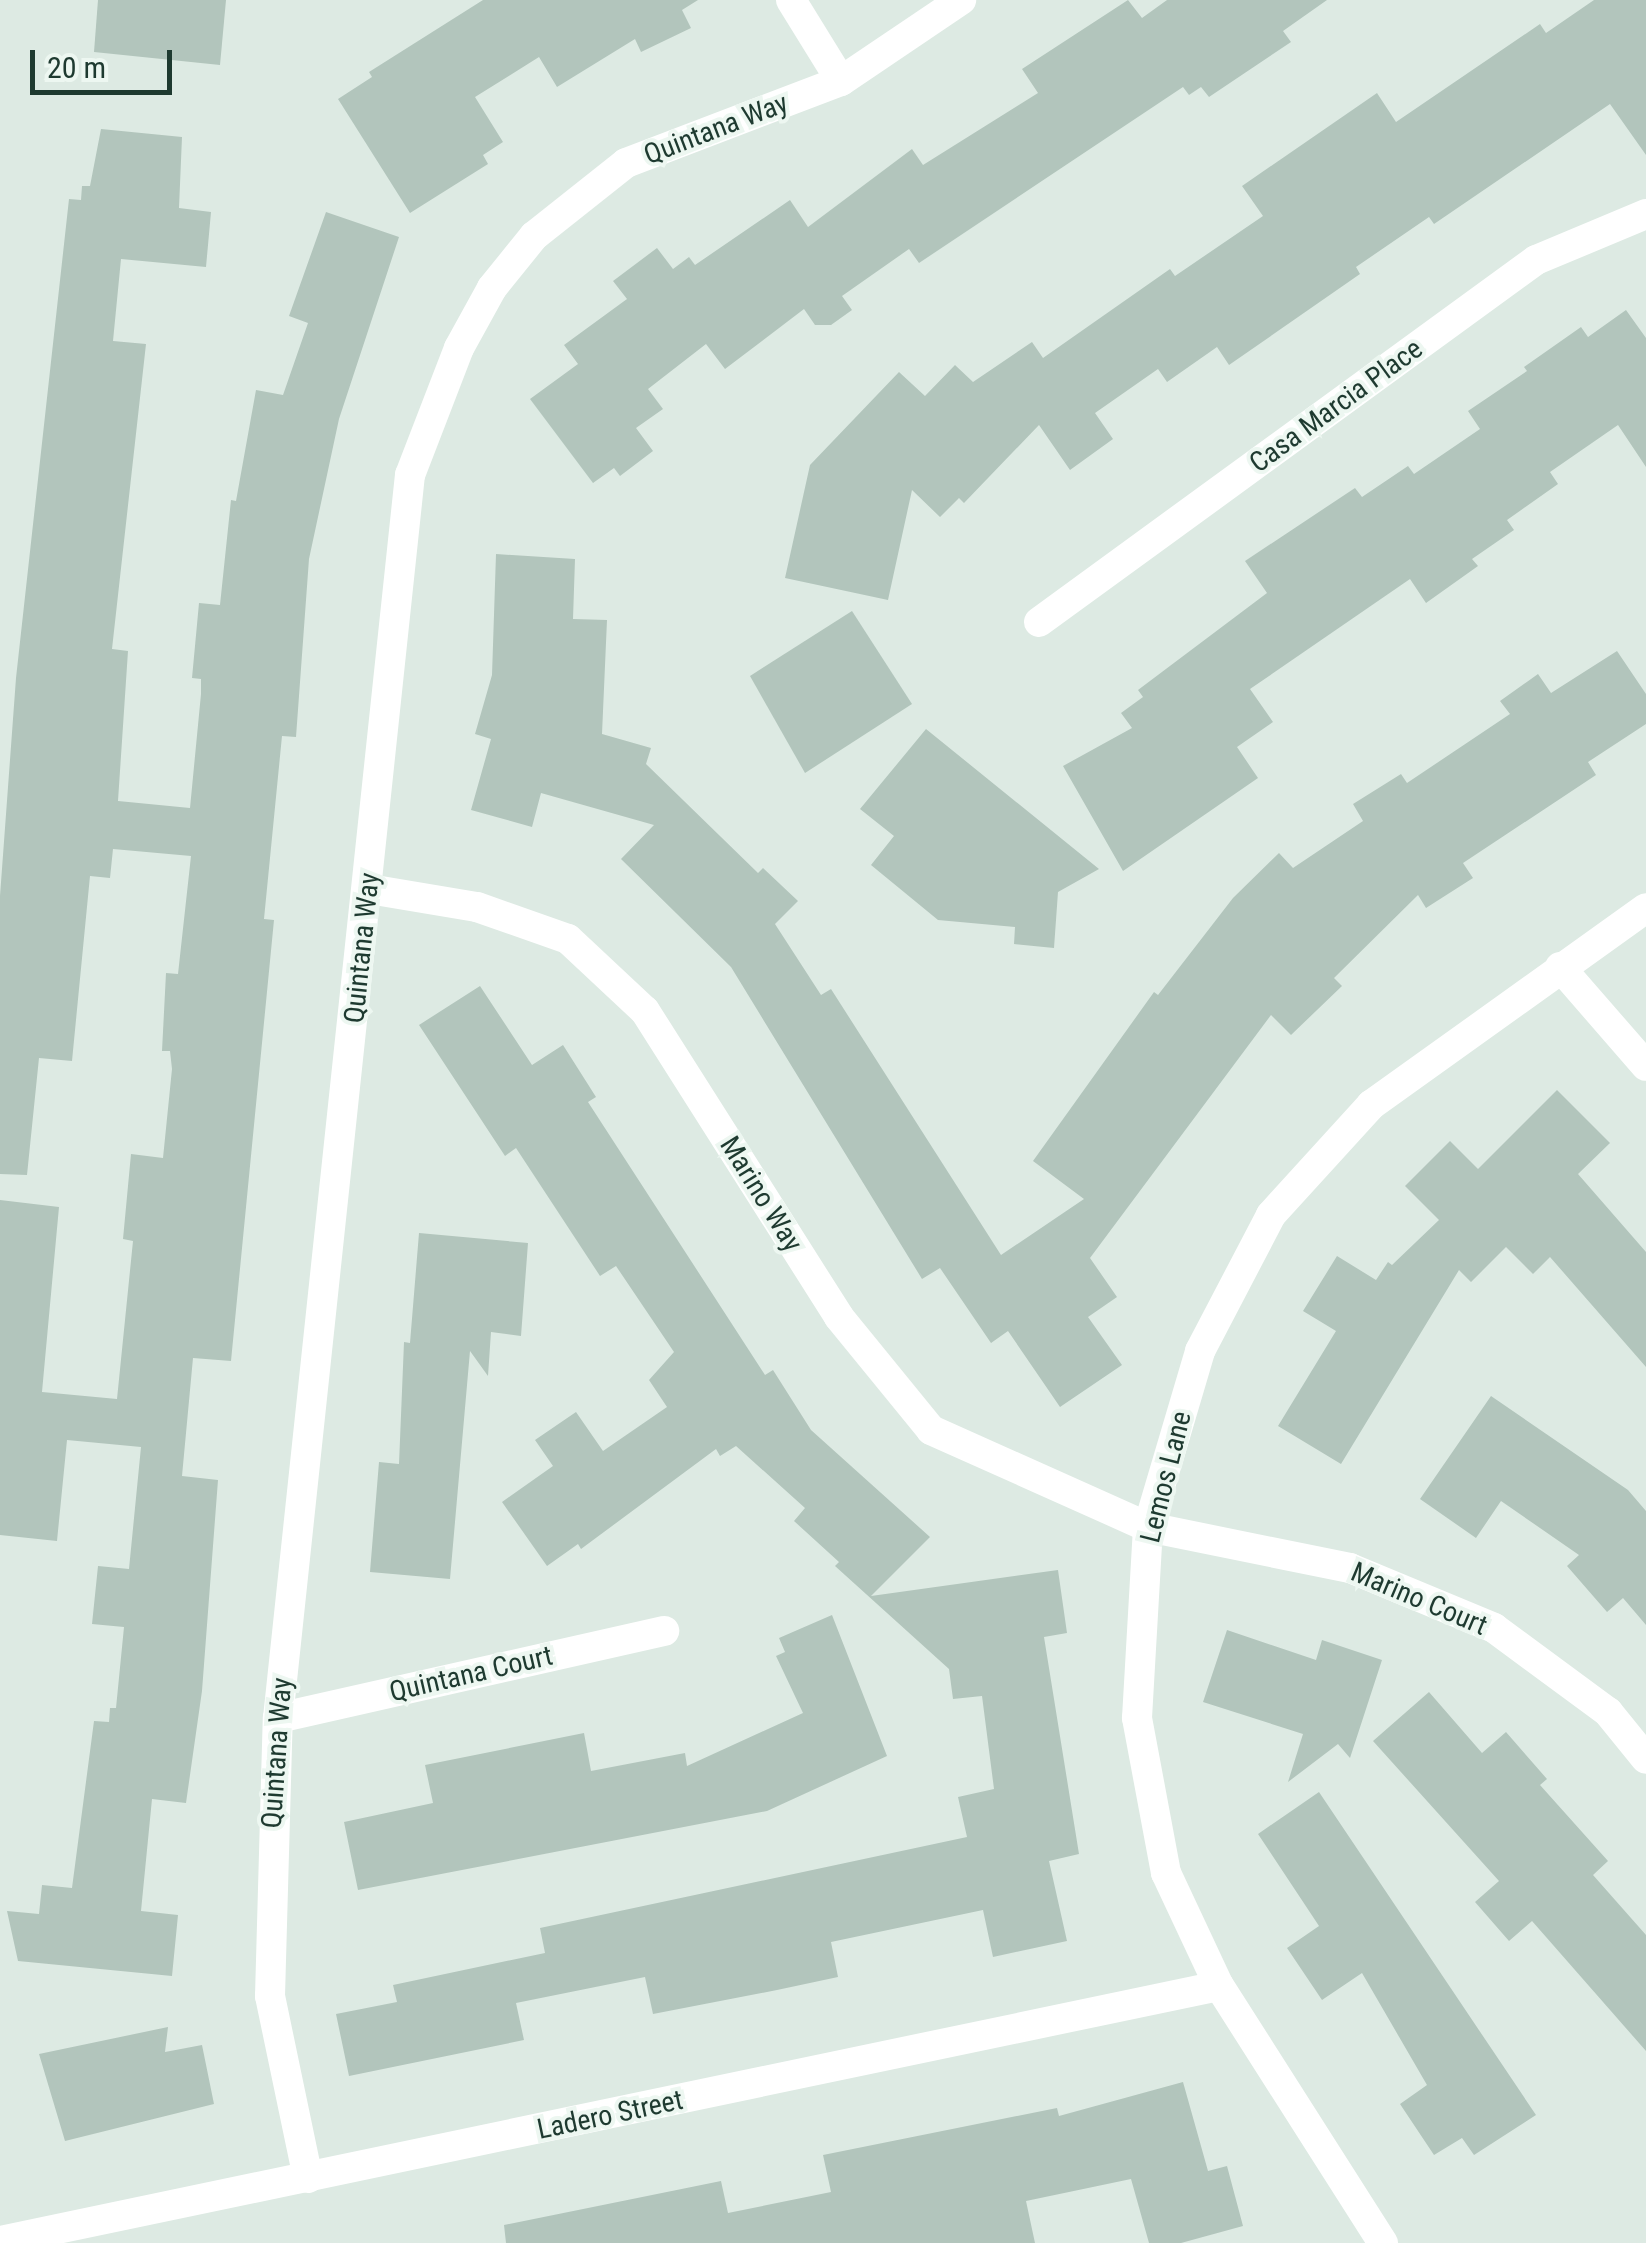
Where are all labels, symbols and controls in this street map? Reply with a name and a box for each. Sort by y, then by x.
scale bar [35,30,178,92]
text: 20 m [47,50,106,85]
street label: Quintana Way [639,86,793,172]
street label: Casa Marcia Place [1243,332,1429,480]
street label: Quintana Way [337,871,387,1025]
street label: Marino Way [712,1130,810,1258]
street label: Lemos Lane [1133,1408,1199,1546]
street label: Marino Court [1346,1555,1492,1643]
street label: Quintana Court [386,1639,556,1709]
street label: Quintana Way [255,1676,299,1830]
street label: Ladero Street [534,2083,686,2147]

